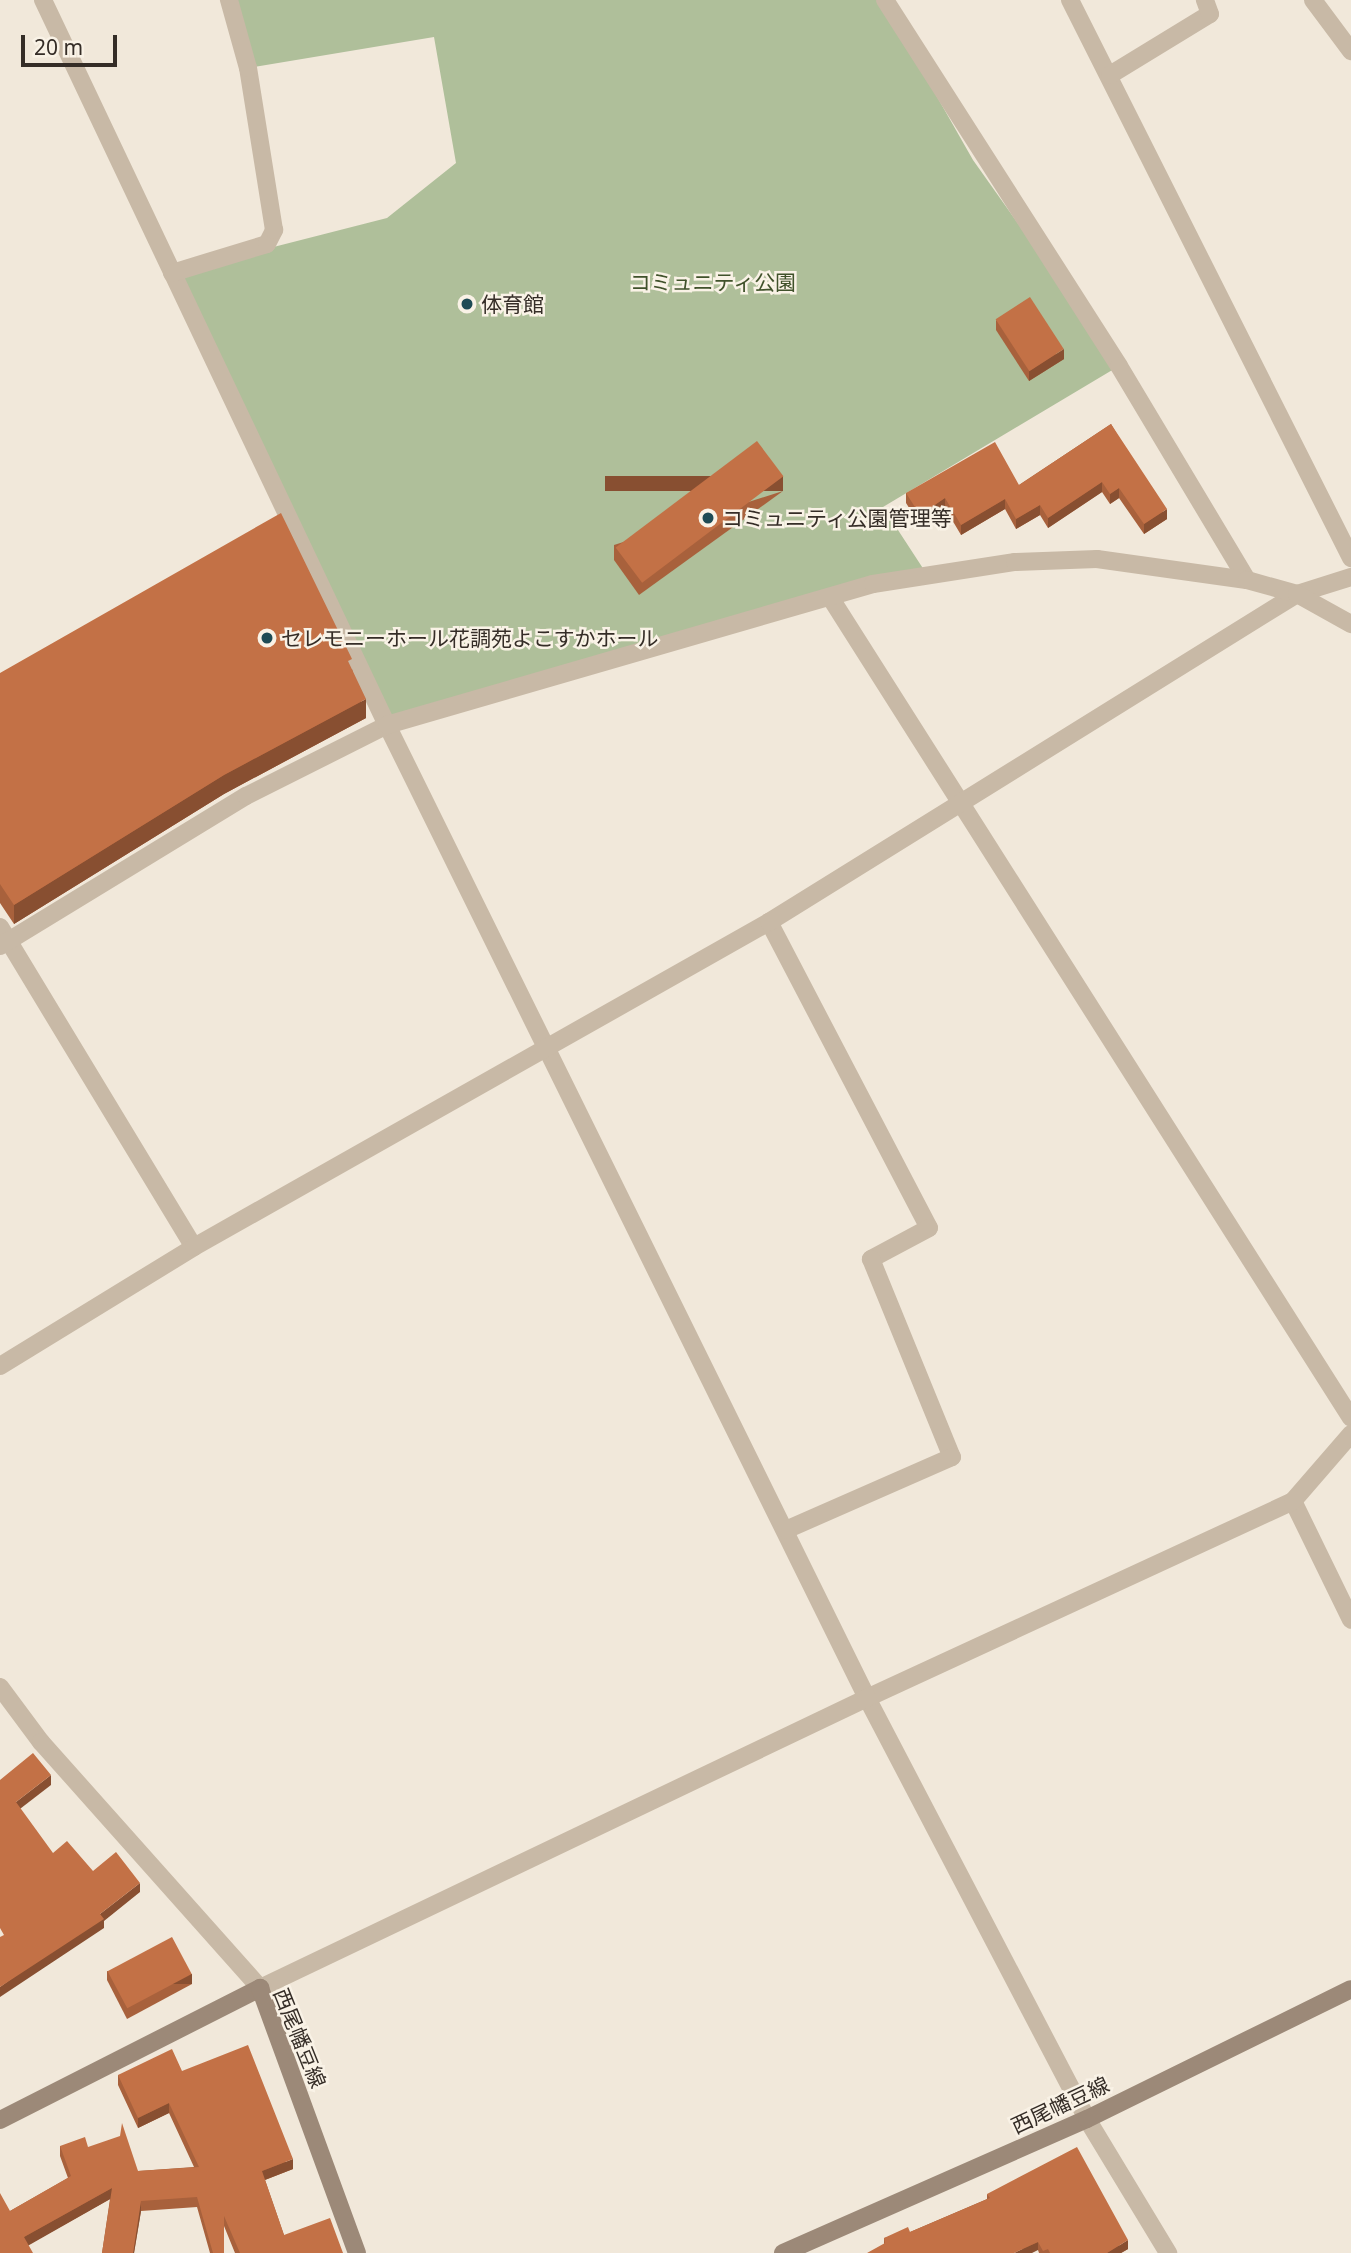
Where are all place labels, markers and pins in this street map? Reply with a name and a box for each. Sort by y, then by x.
place label: 体育館 [481,291,544,317]
marker: 体育館 [459,296,475,312]
place label: コミュニティ公園管理等 [722,505,953,531]
marker: コミュニティ公園管理等 [700,510,716,526]
place label: セレモニーホール花調苑よこすかホール [281,625,659,651]
marker: セレモニーホール花調苑よこすかホール [259,630,275,646]

